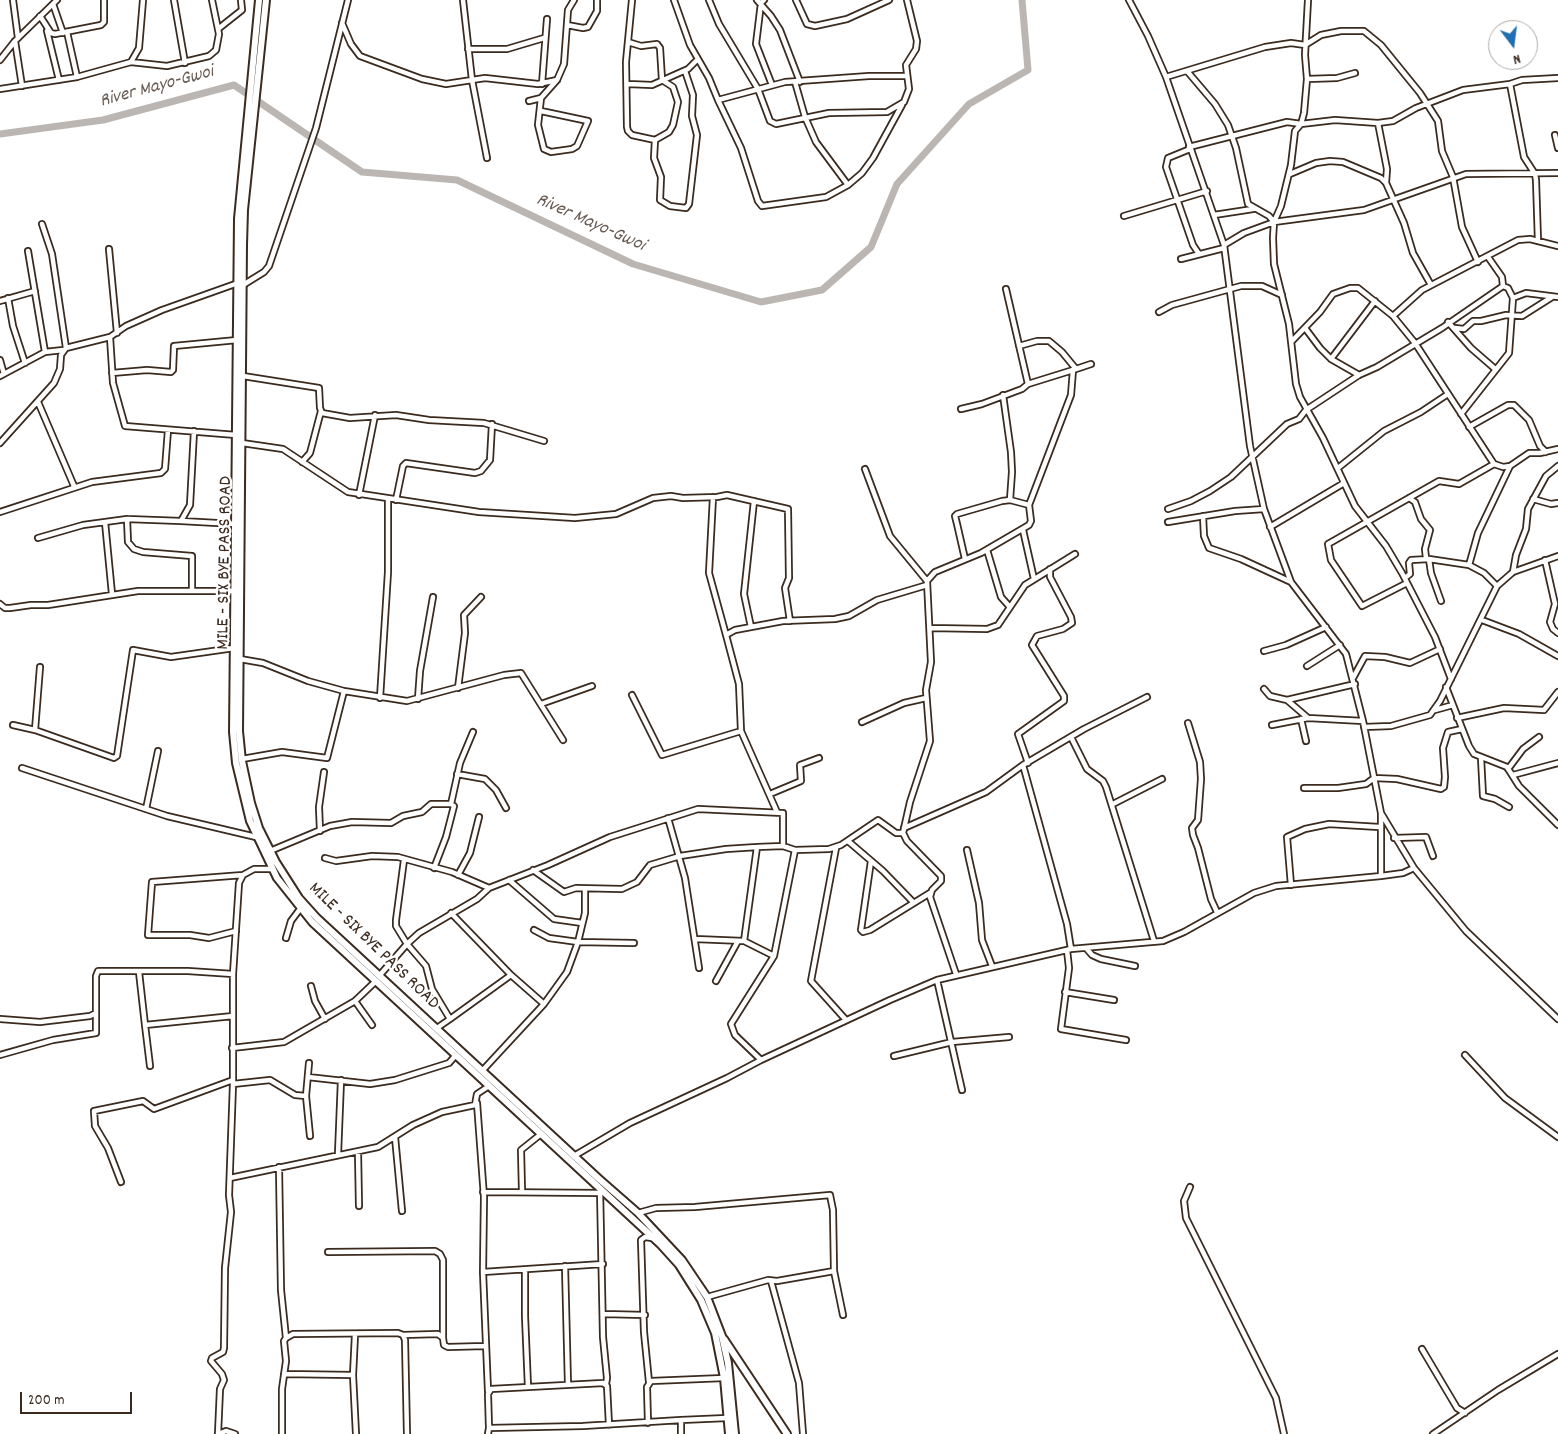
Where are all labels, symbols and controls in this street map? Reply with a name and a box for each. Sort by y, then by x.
north arrow [1488,20,1538,70]
text: N [1511,48,1523,69]
water label: River Mayo-Gwoi [98,62,216,114]
water label: River Mayo-Gwoi [532,190,648,258]
street label: MILE - SIX BYE PASS ROAD [214,476,238,650]
street label: MILE - SIX BYE PASS ROAD [303,879,443,1015]
scale bar [22,1382,135,1414]
text: 200 m [28,1390,65,1412]

